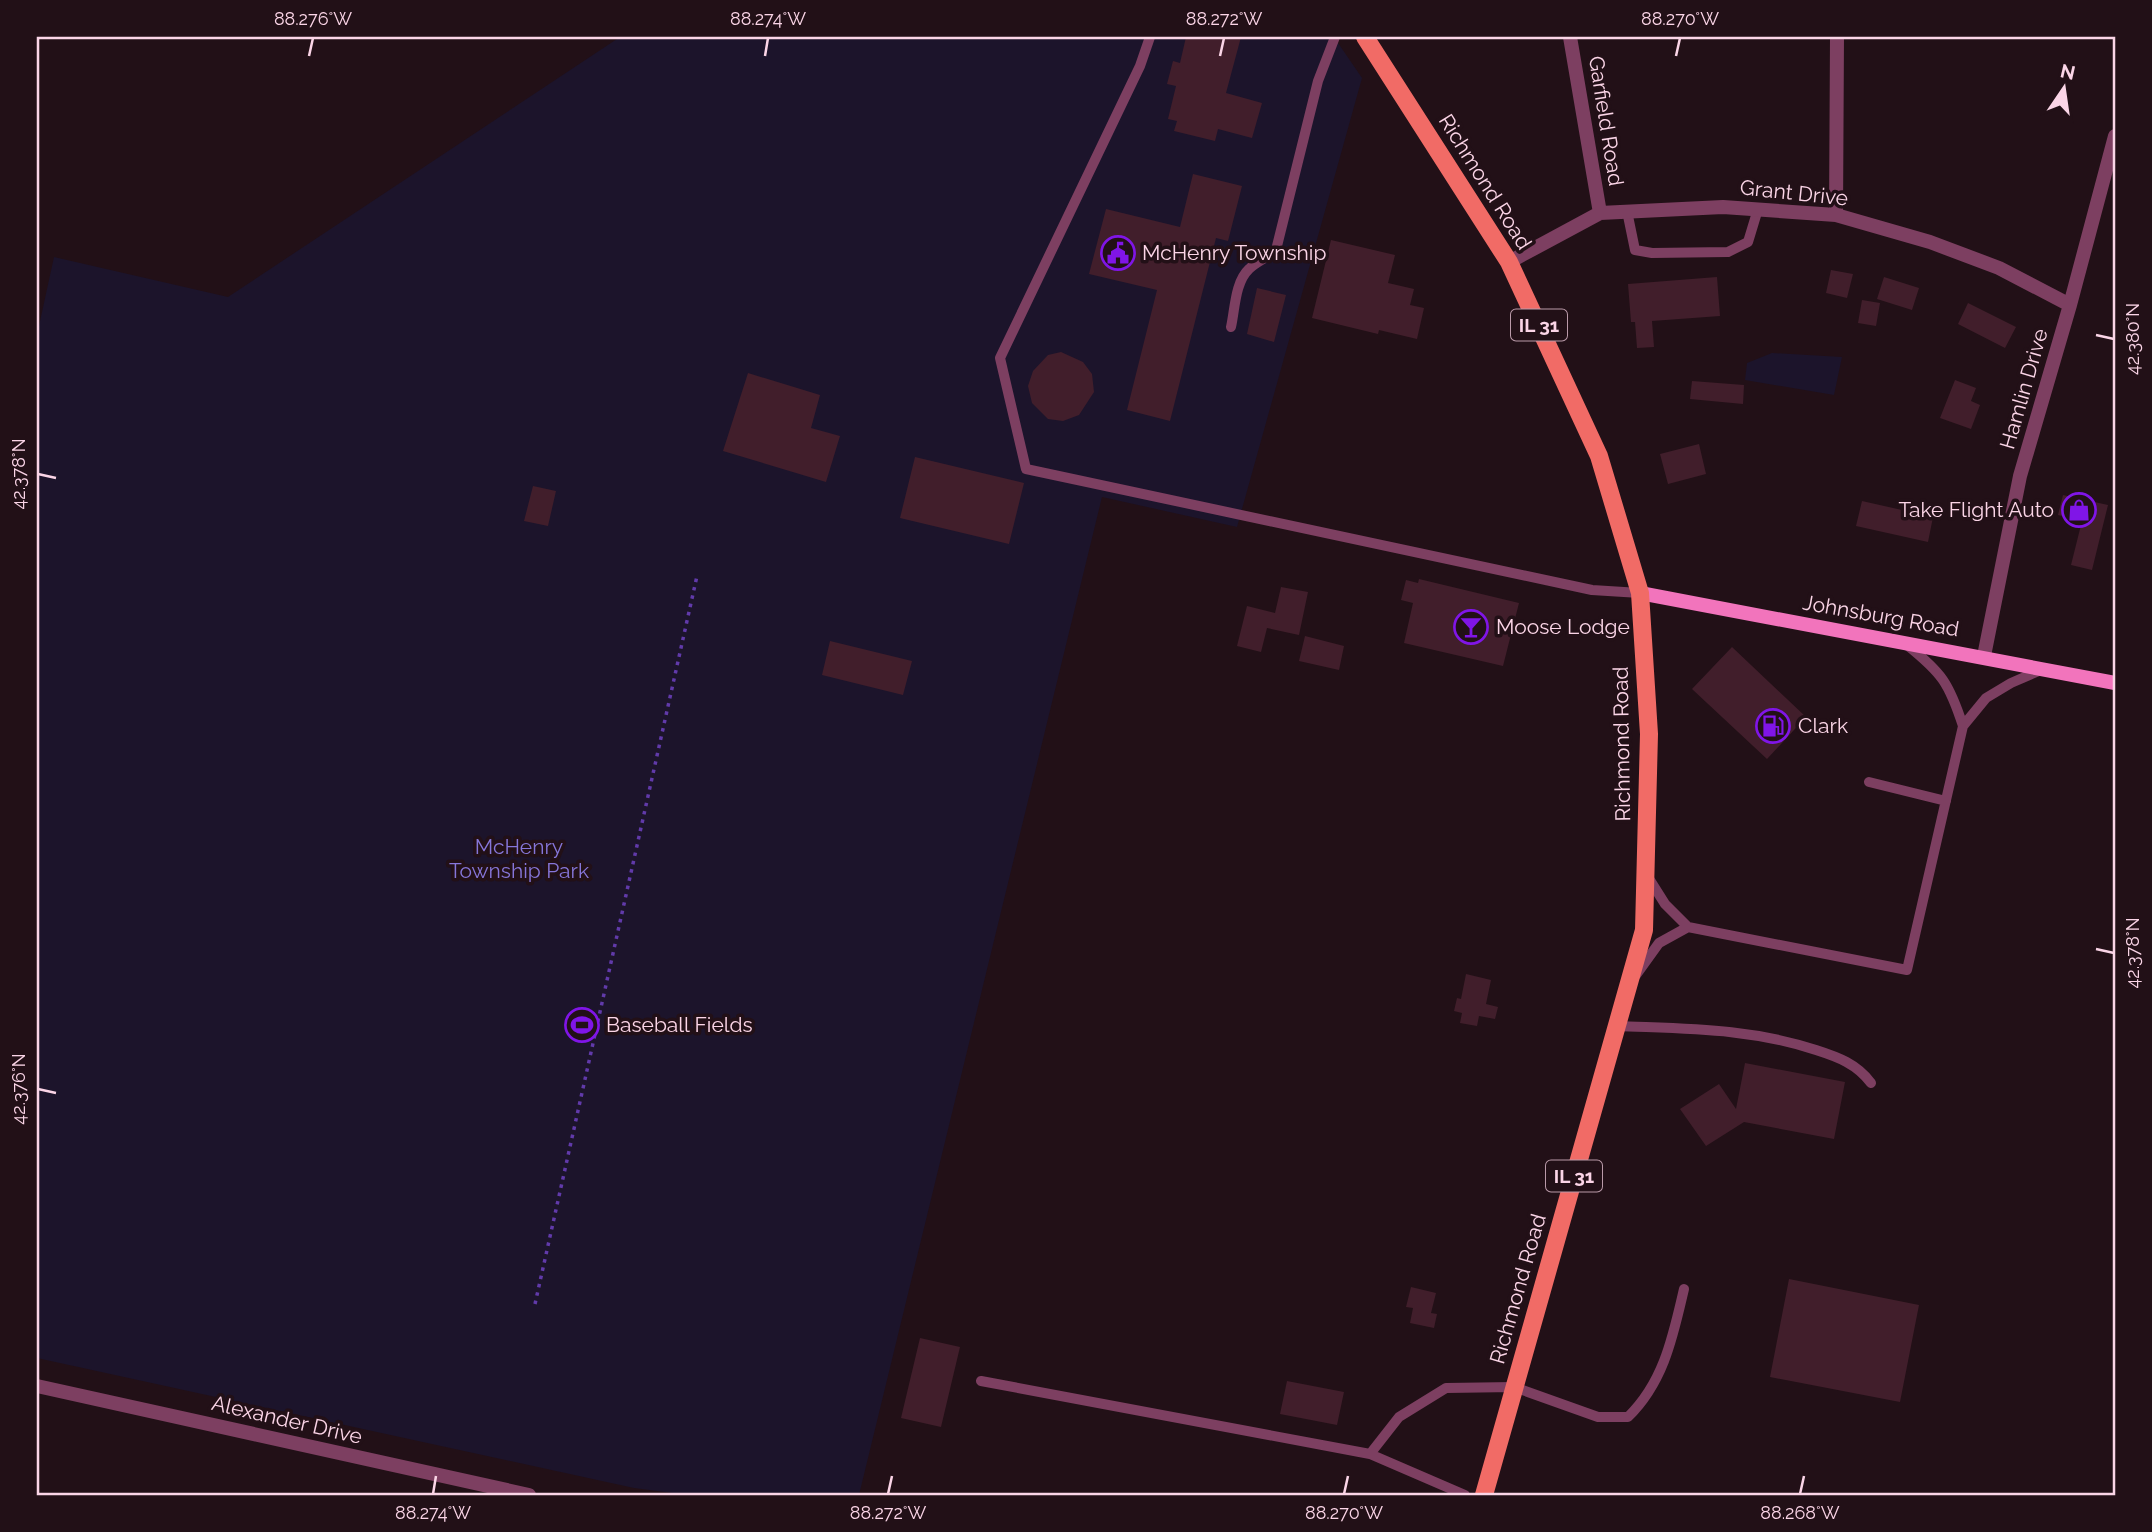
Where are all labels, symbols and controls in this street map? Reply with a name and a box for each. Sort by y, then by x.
text: 88.276°W [274,8,352,29]
text: 88.274°W [730,8,806,29]
text: 88.272°W [1186,8,1262,29]
text: 88.270°W [1641,8,1719,29]
north arrow [2030,52,2100,122]
street label: Garfield Road [1584,54,1629,188]
text: N [2058,59,2077,84]
street label: Richmond Road [1434,109,1537,254]
street label: Grant Drive [1739,174,1849,211]
public building icon: McHenry Township [1099,234,1137,272]
place label: McHenry Township [1142,240,1326,265]
text: 42.380°N [2122,303,2143,375]
road number: IL 31 [1511,310,1567,340]
street label: Hamlin Drive [1994,326,2053,452]
text: 42.378°N [8,438,29,510]
shop icon: Take Flight Auto [2060,491,2098,529]
place label: Take Flight Auto [1898,497,2054,522]
street label: Johnsburg Road [1801,589,1961,642]
bar icon: Moose Lodge [1452,608,1490,646]
place label: Moose Lodge [1496,614,1630,639]
street label: Richmond Road [1608,666,1635,822]
fuel station icon: Clark [1754,707,1792,745]
place label: Clark [1798,713,1848,738]
park label: McHenry Township Park [449,834,589,883]
text: 42.378°N [2122,917,2143,989]
sports icon: Baseball Fields [563,1006,601,1044]
place label: Baseball Fields [606,1012,753,1037]
text: 42.376°N [8,1053,29,1125]
road number: IL 31 [1546,1160,1602,1192]
street label: Richmond Road [1484,1211,1551,1367]
street label: Alexander Drive [209,1390,365,1449]
text: 88.274°W [395,1502,471,1523]
text: 88.272°W [850,1502,926,1523]
text: 88.270°W [1305,1502,1383,1523]
text: 88.268°W [1760,1502,1840,1523]

